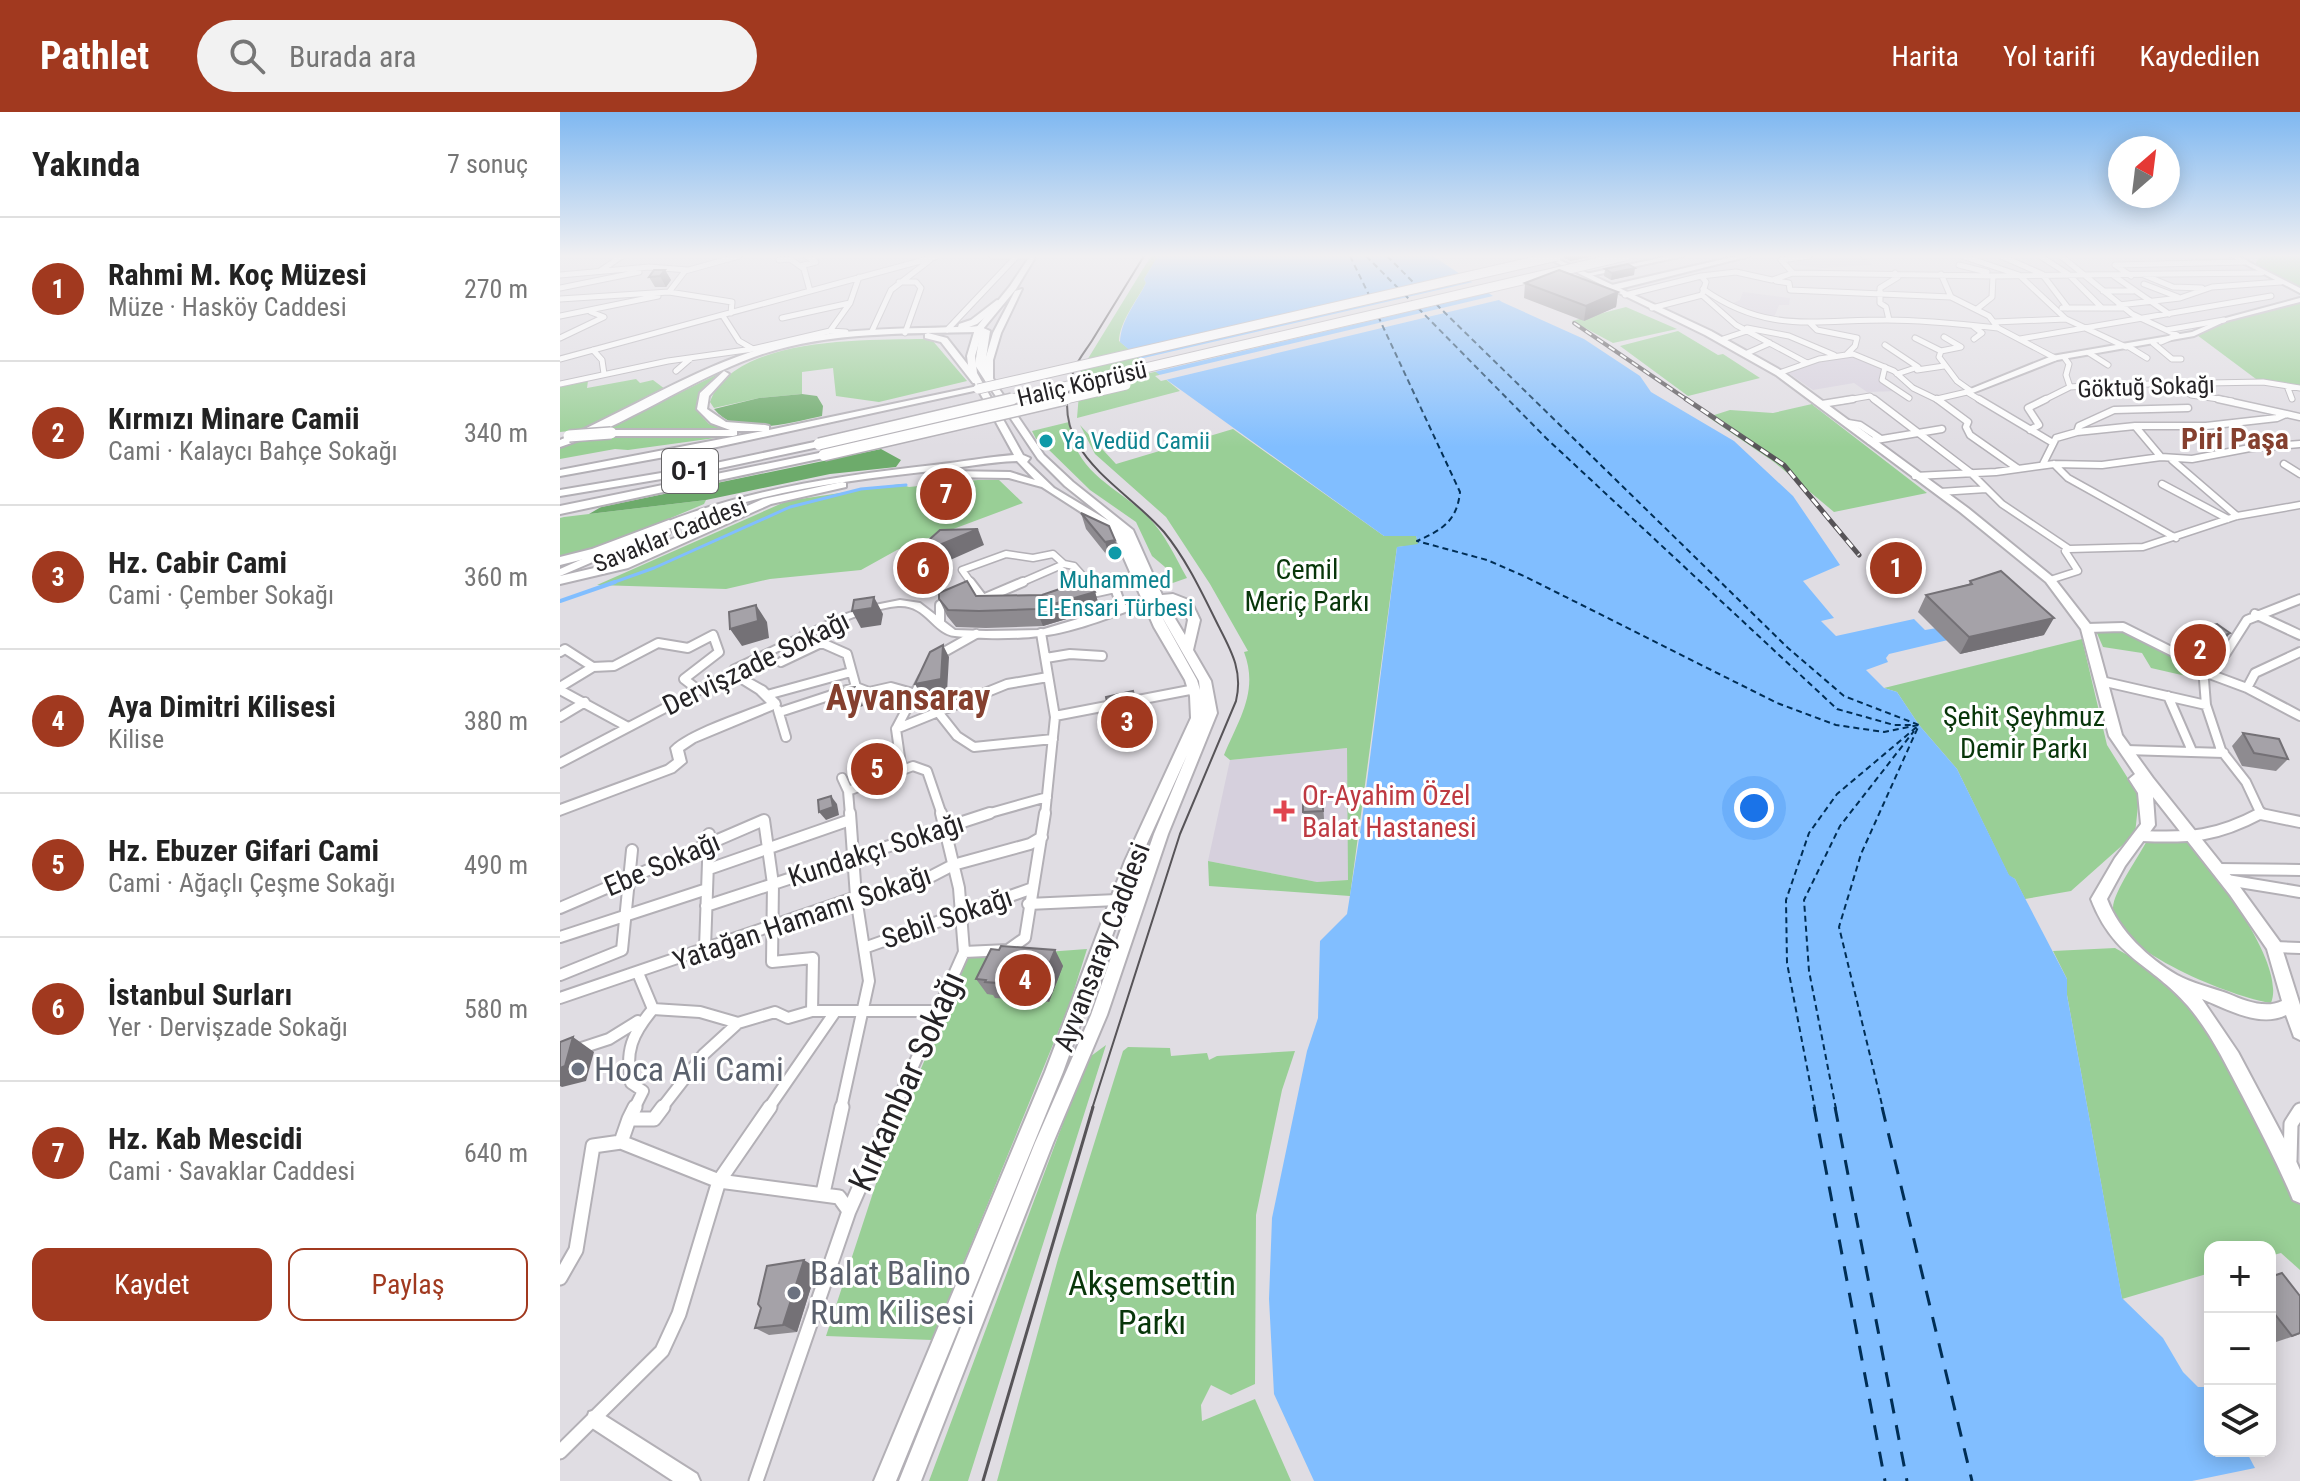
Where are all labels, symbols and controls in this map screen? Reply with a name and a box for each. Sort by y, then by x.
search box [197,20,757,92]
text: Pathlet [40,34,149,78]
icon: search [225,34,269,78]
text: Burada ara [289,39,416,74]
text: Harita [1891,40,1959,73]
text: Yol tarifi [2003,40,2096,73]
text: Kaydedilen [2140,40,2260,73]
north arrow [2108,136,2180,208]
text: Yakında [32,144,140,184]
text: 7 sonuç [447,149,528,179]
text: Rahmi M. Koç Müzesi [108,257,367,292]
text: 1 [51,274,65,304]
text: 270 m [464,274,528,304]
text: Müze · Hasköy Caddesi [108,292,347,322]
street label: Haliç Köprüsü [1014,355,1150,413]
street label: Göktuğ Sokağı [2077,371,2215,403]
text: Kırmızı Minare Camii [108,401,360,436]
text: 2 [51,418,65,448]
text: 340 m [464,418,528,448]
district label: Piri Paşa [2181,421,2289,456]
place label: Ya Vedüd Camii [1062,427,1210,455]
marker: Ya Vedüd Camii [1037,432,1055,450]
text: Cami · Kalaycı Bahçe Sokağı [108,436,398,466]
road number: O-1 [662,449,718,493]
pin: 7 [920,464,972,524]
street label: Savaklar Caddesi [589,492,751,578]
pin: 6 [897,538,949,598]
pin: 1 [1870,538,1922,598]
marker: Muhammed El-Ensari Türbesi [1106,544,1124,562]
text: Hz. Cabir Cami [108,545,287,580]
park label: Cemil Meriç Parkı [1244,553,1370,618]
text: 3 [51,562,65,592]
text: 360 m [464,562,528,592]
place label: Muhammed El-Ensari Türbesi [1036,566,1194,622]
text: Cami · Çember Sokağı [108,580,334,610]
street label: Dervişzade Sokağı [657,604,855,722]
pin: 2 [2174,620,2226,680]
district label: Ayvansaray [826,677,990,719]
text: Aya Dimitri Kilisesi [108,689,336,724]
pin: 3 [1101,692,1153,752]
park label: Şehit Şeyhmuz Demir Parkı [1943,700,2105,765]
text: 4 [51,706,65,736]
text: 380 m [464,706,528,736]
text: Kilise [108,724,164,754]
pin: 5 [851,739,903,799]
place label: Or-Ayahim Özel Balat Hastanesi [1302,779,1476,844]
your location [1734,788,1774,828]
marker: Or-Ayahim Özel Balat Hastanesi [1273,800,1295,822]
street label: Kundakçı Sokağı [784,806,968,894]
street label: Ebe Sokağı [599,825,725,903]
text: Hz. Ebuzer Gifari Cami [108,833,379,868]
street label: Ayvansaray Caddesi [1047,838,1157,1056]
text: 5 [51,850,65,880]
text: 490 m [464,850,528,880]
street label: Yatağan Hamamı Sokağı [669,858,935,978]
text: Cami · Ağaçlı Çeşme Sokağı [108,868,396,898]
street label: Sebil Sokağı [877,880,1017,956]
pin: 4 [999,950,1051,1010]
street label: Kırkambar Sokağı [840,965,972,1197]
text: İstanbul Surları [108,977,292,1012]
text: 6 [51,994,65,1024]
text: 580 m [464,994,528,1024]
text: Yer · Dervişzade Sokağı [108,1012,348,1042]
place label: Hoca Ali Cami [594,1049,784,1089]
marker: Hoca Ali Cami [569,1060,587,1078]
text: Hz. Kab Mescidi [108,1121,303,1156]
text: 7 [51,1138,65,1168]
text: 640 m [464,1138,528,1168]
text: Cami · Savaklar Caddesi [108,1156,355,1186]
map controls [2204,1241,2276,1457]
button: + [2204,1241,2276,1313]
button: Kaydet [32,1248,272,1321]
button: Paylaş [288,1248,528,1321]
place label: Balat Balino Rum Kilisesi [810,1253,975,1332]
park label: Akşemsettin Parkı [1068,1263,1236,1342]
marker: Balat Balino Rum Kilisesi [785,1284,803,1302]
button: − [2204,1313,2276,1385]
button: layers [2204,1385,2276,1457]

